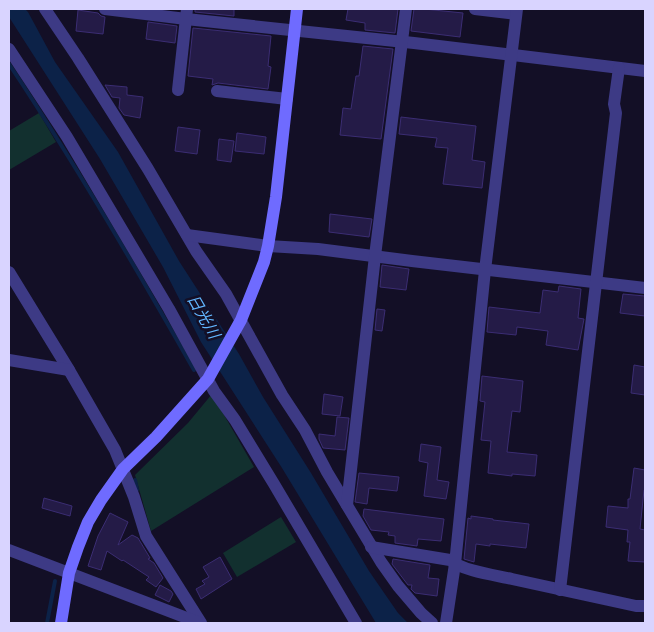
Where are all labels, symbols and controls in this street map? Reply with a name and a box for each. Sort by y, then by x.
water label: 日光川 [183,290,226,344]

